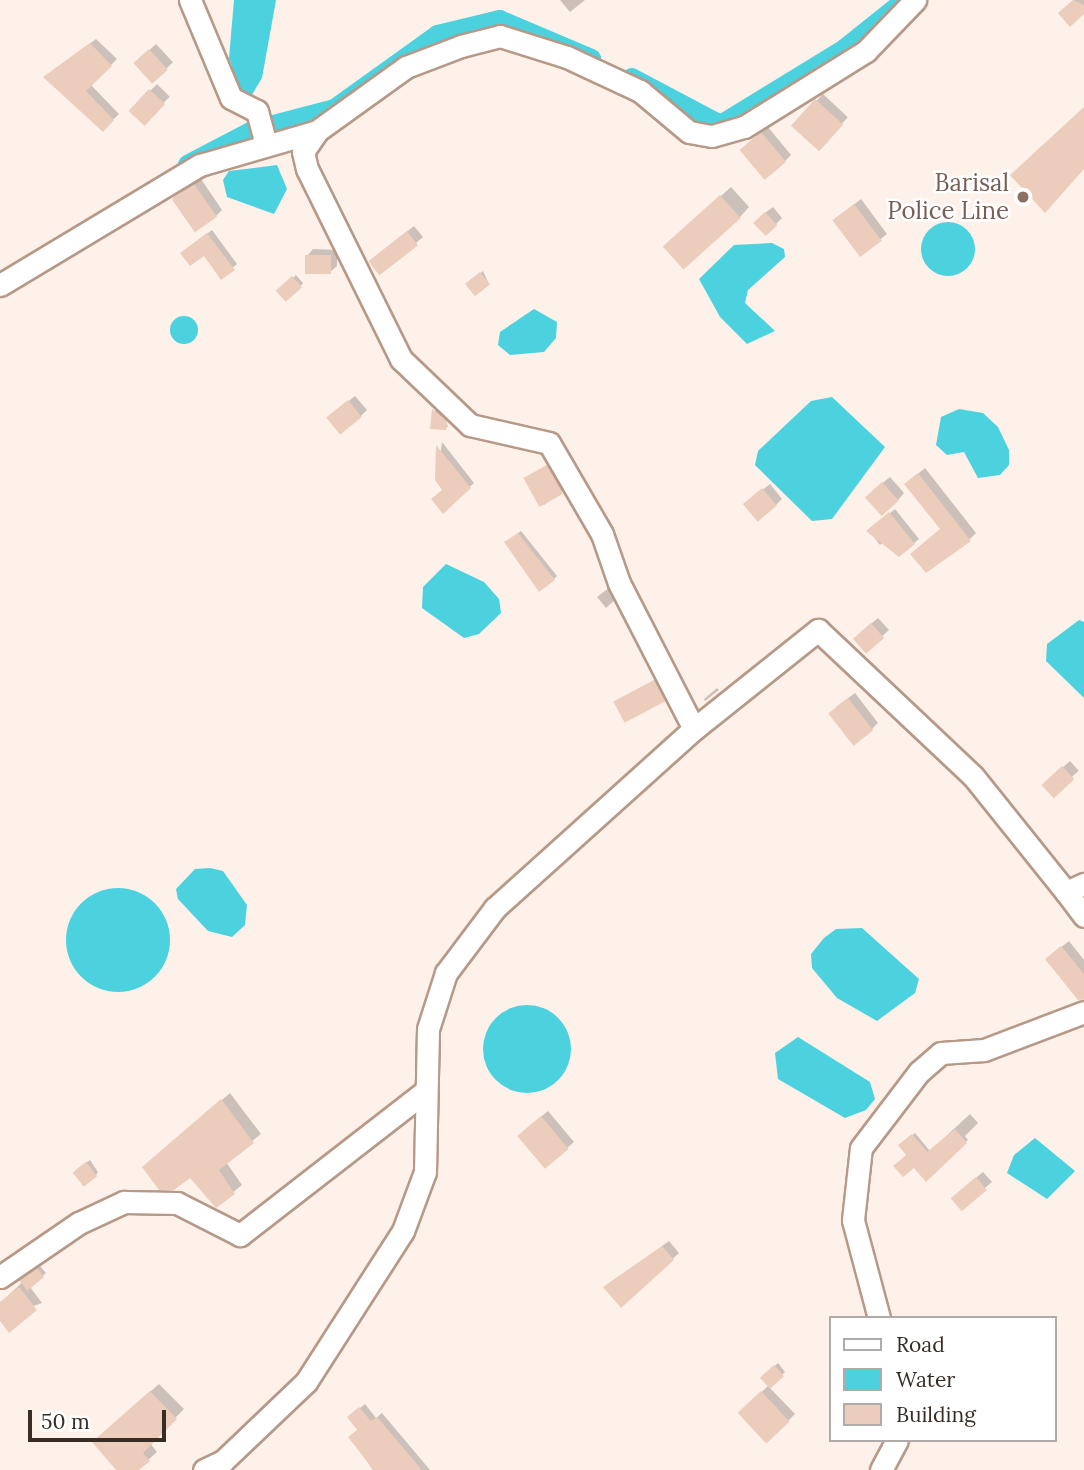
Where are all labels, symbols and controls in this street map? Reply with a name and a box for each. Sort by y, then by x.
place label: Barisal Police Line [887,169,1009,225]
marker: Barisal Police Line [1015,189,1031,205]
legend [828,1316,1056,1442]
text: Road [896,1331,945,1358]
text: Water [896,1366,955,1393]
scale bar [32,1396,170,1440]
text: Building [896,1401,976,1428]
text: 50 m [41,1408,90,1435]

